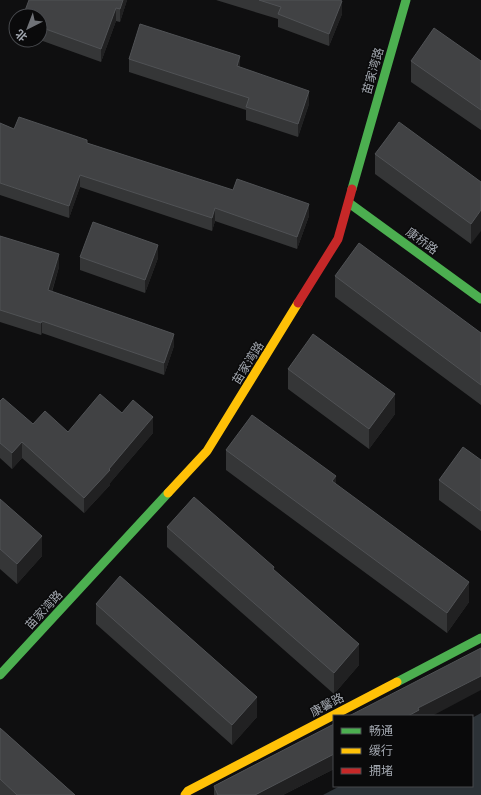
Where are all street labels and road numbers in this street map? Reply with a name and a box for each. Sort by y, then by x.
street label: 苗家湾路 [359,46,386,96]
street label: 康桥路 [403,224,441,257]
street label: 苗家湾路 [228,338,267,387]
street label: 苗家湾路 [22,587,65,632]
street label: 康馨路 [307,689,346,720]

